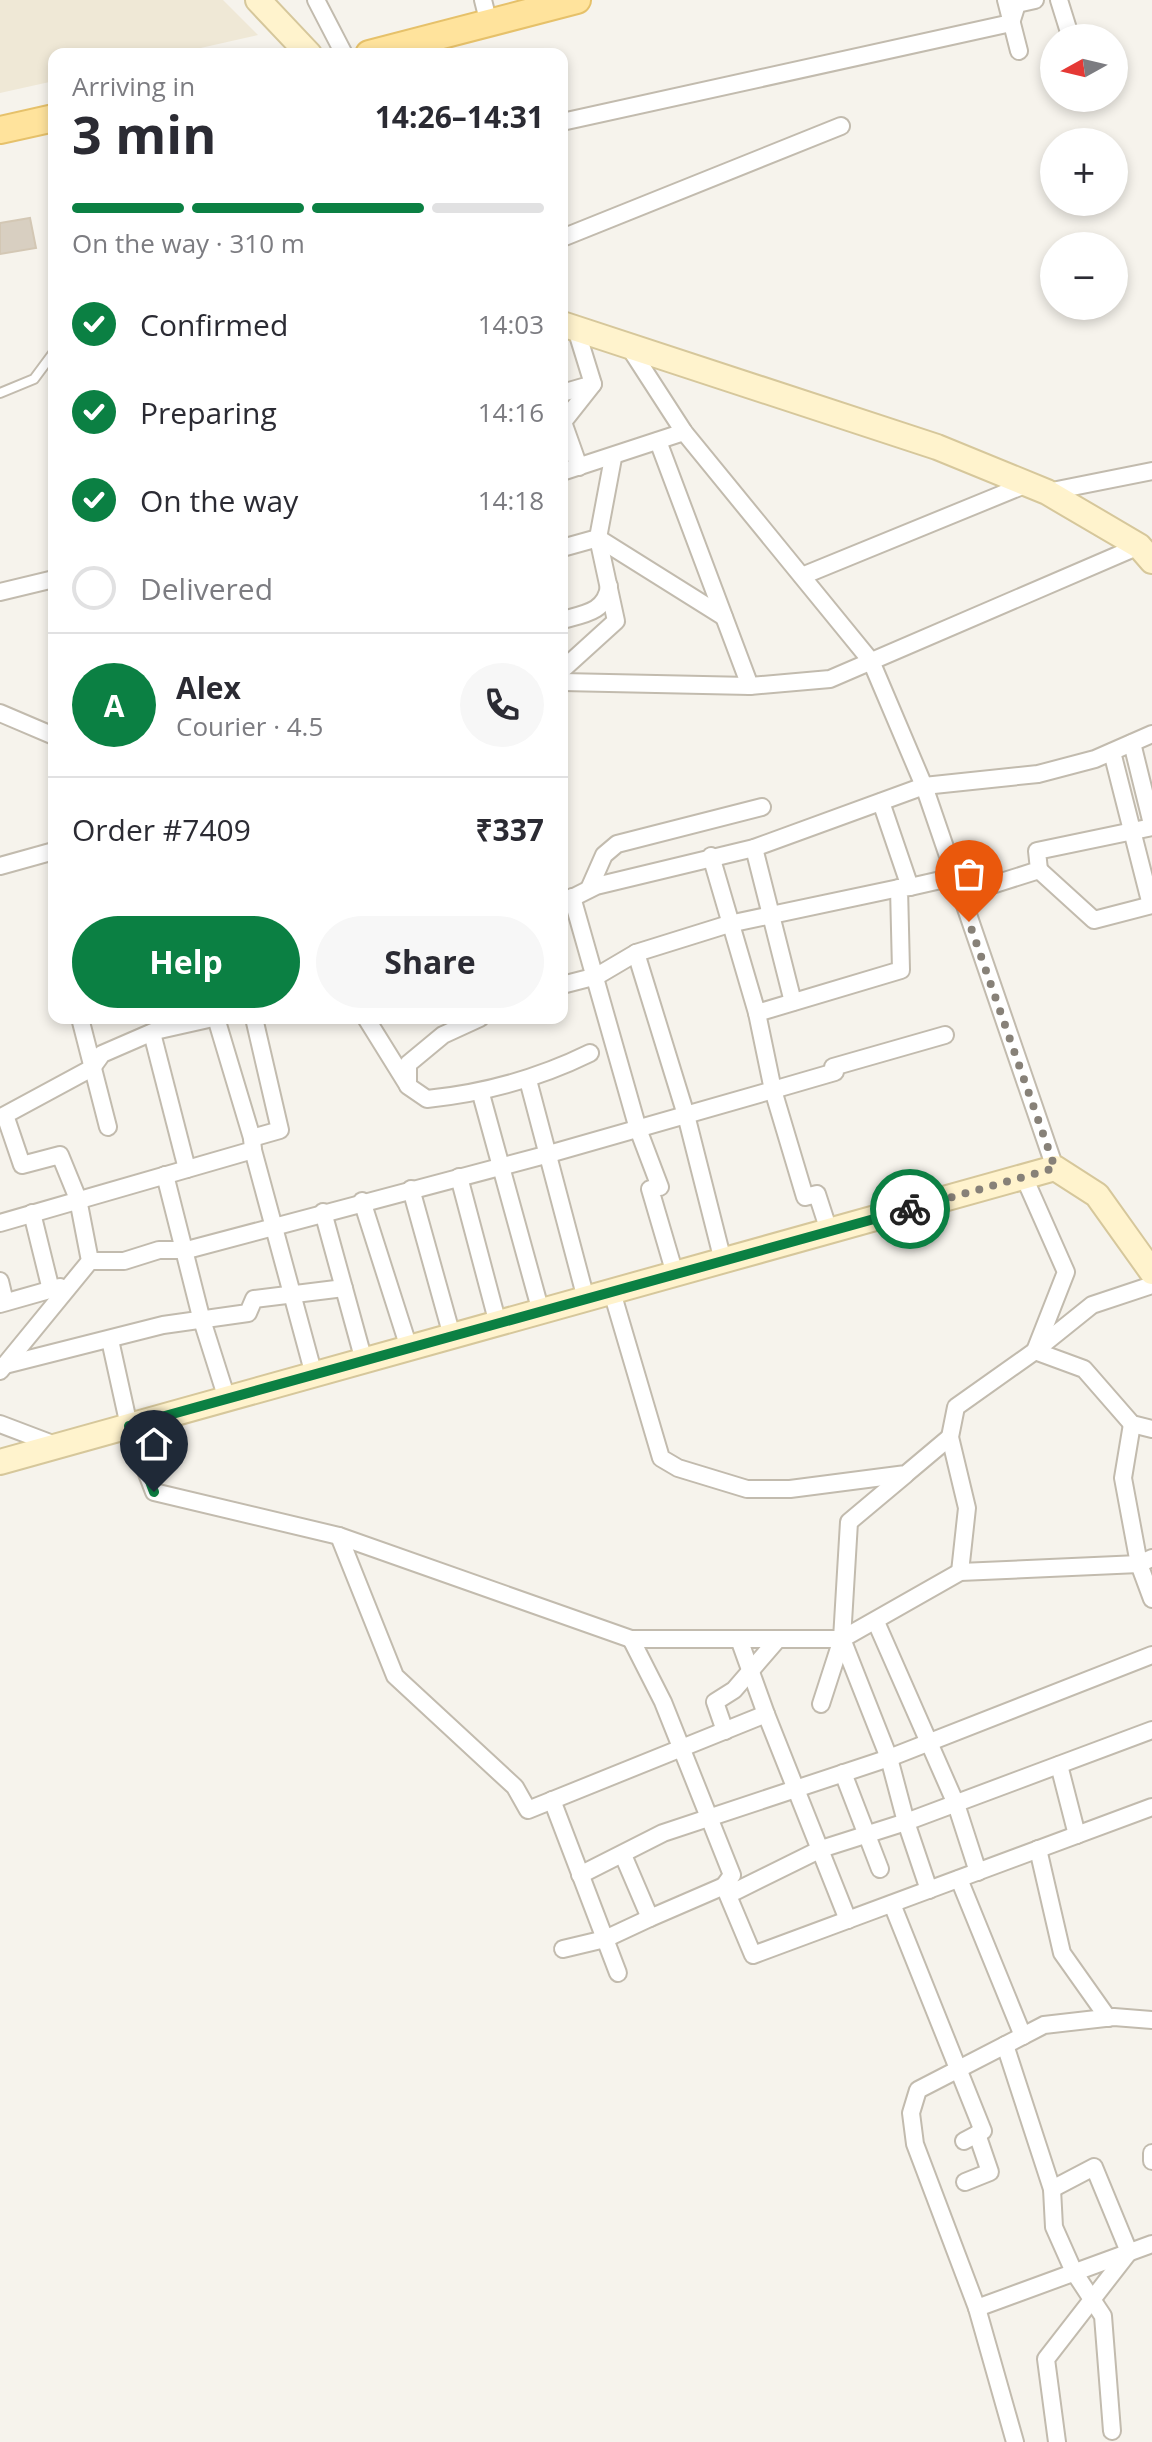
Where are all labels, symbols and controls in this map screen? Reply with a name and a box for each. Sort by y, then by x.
north arrow [1040,24,1128,112]
map controls [1040,24,1128,320]
text: Arriving in [72,68,195,104]
text: 14:26–14:31 [375,96,544,137]
text: 3 min [72,98,216,169]
button: + [1040,128,1128,216]
text: On the way · 310 m [72,225,305,261]
button: − [1040,232,1128,320]
icon: check [72,302,116,346]
text: Confirmed [140,304,288,345]
text: 14:03 [478,306,544,342]
icon: check [72,390,116,434]
text: Preparing [140,392,277,433]
text: 14:16 [478,394,544,430]
icon: check [72,478,116,522]
text: On the way [140,480,298,521]
text: 14:18 [478,482,544,518]
text: Delivered [140,568,273,609]
button: phone [460,663,544,747]
text: Alex [176,667,241,708]
text: A [104,685,124,726]
text: Courier · 4.5 [176,708,323,744]
text: Order #7409 [72,809,251,850]
text: ₹337 [475,809,544,850]
pin [935,840,1003,922]
icon: bag [947,852,991,896]
button: Help [72,916,300,1008]
button: Share [316,916,544,1008]
courier [870,1169,950,1249]
icon: bike [888,1187,932,1231]
pin [120,1410,188,1492]
icon: home [132,1422,176,1466]

